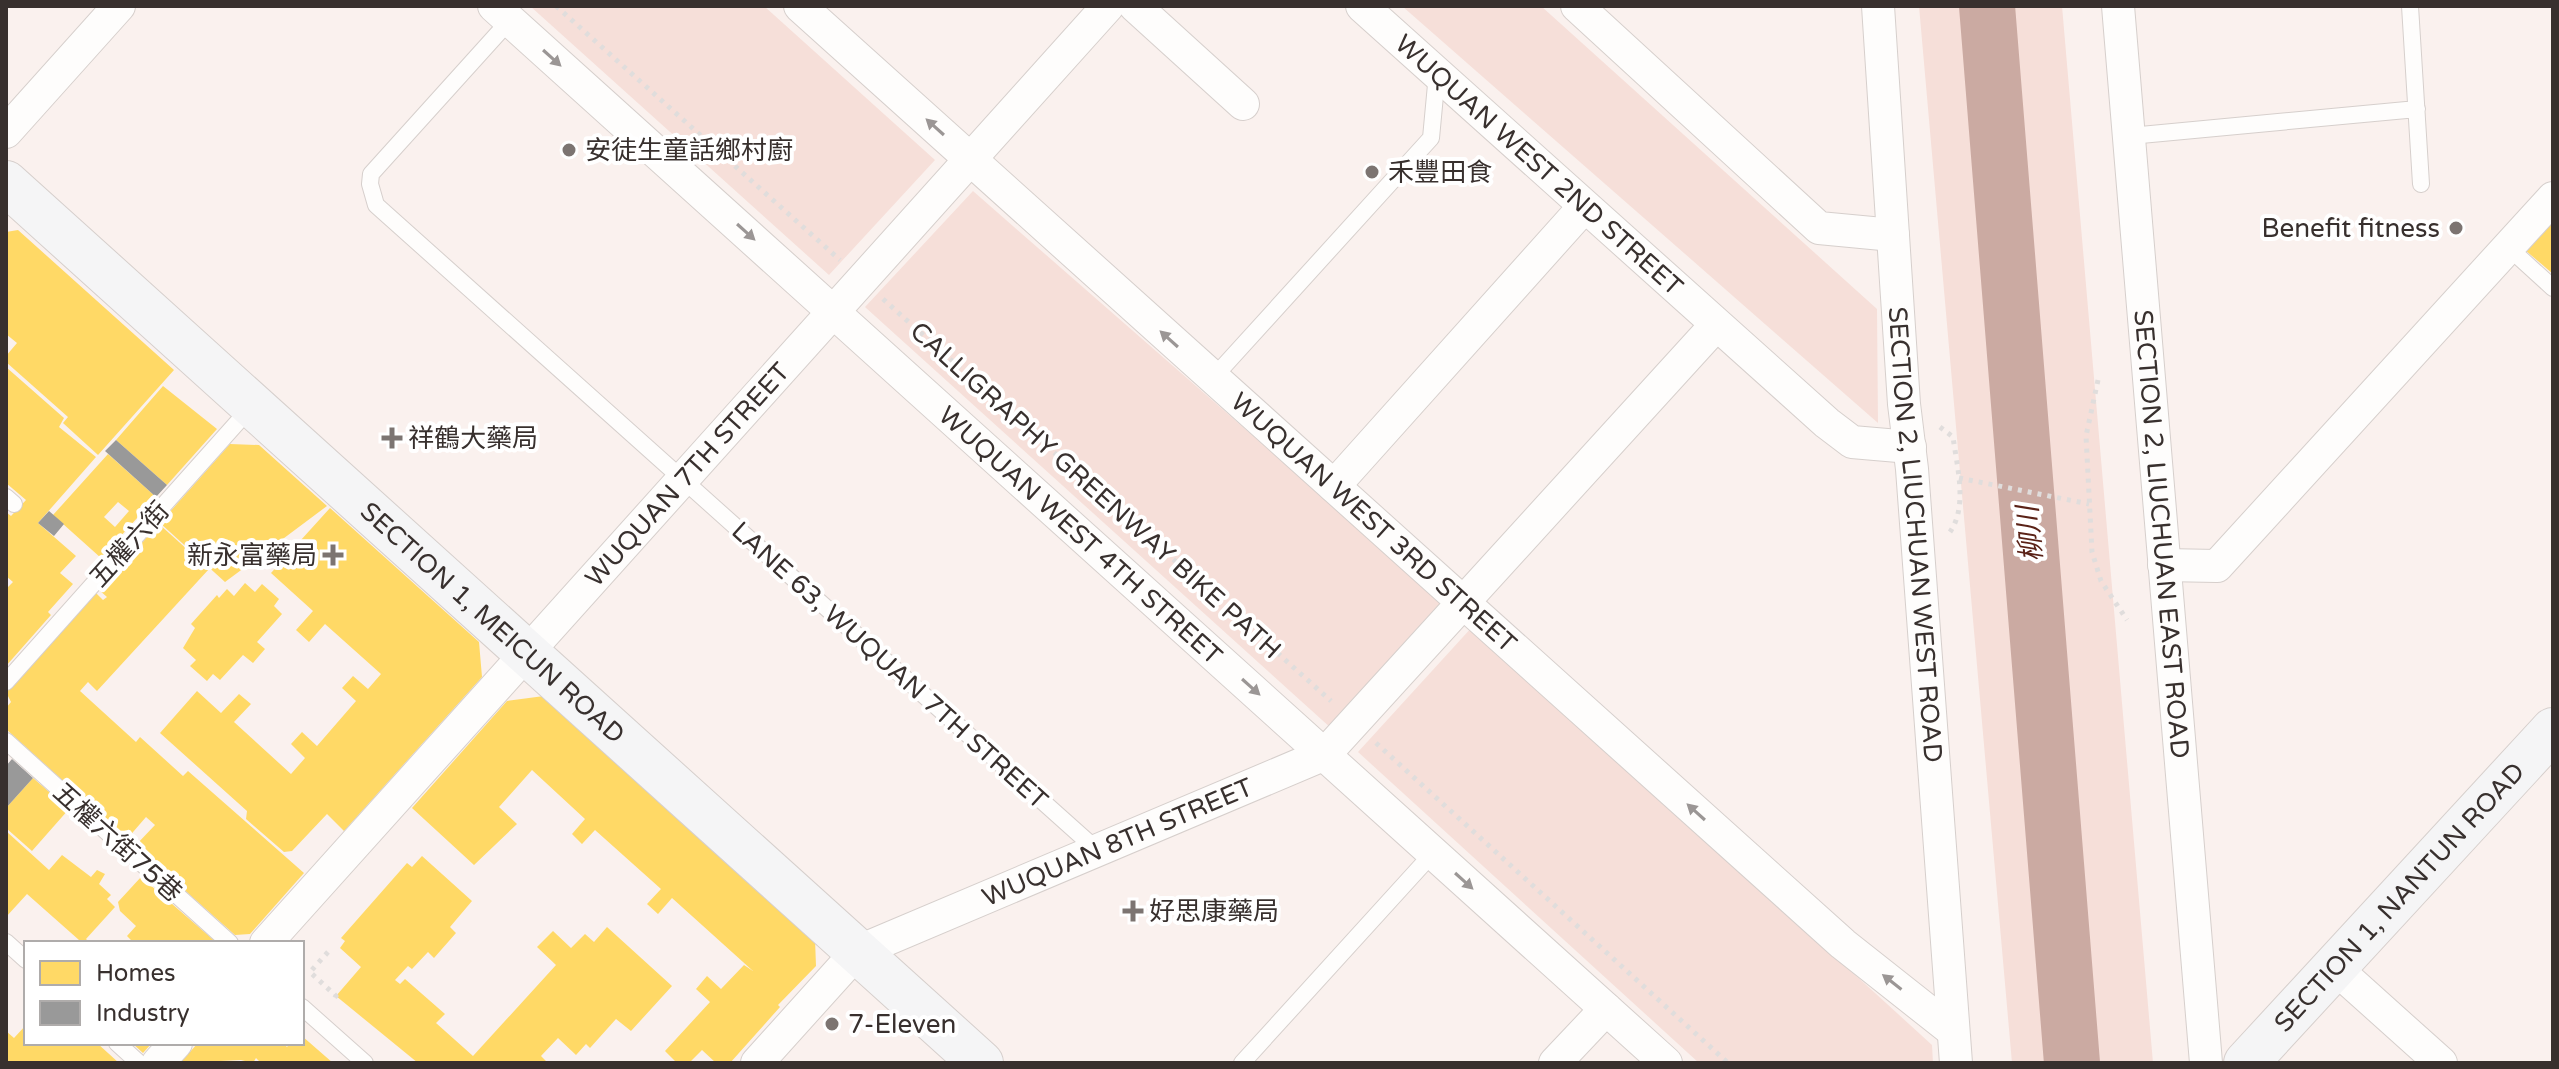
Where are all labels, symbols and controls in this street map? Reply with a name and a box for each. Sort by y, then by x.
street label: WUQUAN WEST 2ND STREET [1389,28,1689,302]
one-way arrow [543,49,562,67]
one-way arrow [926,118,945,136]
place label: 安徒生童話鄉村廚 [585,135,793,166]
marker: 安徒生童話鄉村廚 [560,141,578,159]
place label: 禾豐田食 [1388,157,1492,188]
marker: 禾豐田食 [1363,163,1381,181]
place label: Benefit fitness [2262,213,2440,244]
marker: Benefit fitness [2447,219,2465,237]
one-way arrow [736,223,755,241]
street label: SECTION 2, LIUCHUAN WEST ROAD [1882,306,1949,764]
street label: SECTION 2, LIUCHUAN EAST ROAD [2127,309,2196,760]
street label: CALLIGRAPHY GREENWAY BIKE PATH [904,315,1288,665]
one-way arrow [1160,330,1179,348]
street label: WUQUAN 7TH STREET [579,356,796,593]
street label: WUQUAN WEST 3RD STREET [1224,386,1523,659]
street label: WUQUAN WEST 4TH STREET [932,400,1229,671]
place label: 祥鶴大藥局 [408,423,538,454]
marker: 祥鶴大藥局 [383,429,401,447]
street label: 五權六街 [83,495,176,593]
street label: SECTION 1, MEICUN ROAD [354,496,631,750]
water label: 柳川 [2010,502,2049,563]
street label: LANE 63, WUQUAN 7TH STREET [725,515,1054,816]
place label: 新永富藥局 [187,540,317,571]
marker: 新永富藥局 [324,546,342,564]
one-way arrow [1241,678,1260,696]
street label: SECTION 1, NANTUN ROAD [2268,756,2531,1038]
street label: WUQUAN 8TH STREET [978,771,1257,913]
street label: 五權六街75巷 [47,776,188,908]
one-way arrow [1687,803,1706,821]
one-way arrow [1455,871,1474,889]
place label: 好思康藥局 [1149,896,1279,927]
marker: 好思康藥局 [1124,902,1142,920]
legend [24,941,304,1045]
text: Homes [96,959,176,988]
one-way arrow [1882,975,1902,991]
text: Industry [96,999,190,1028]
place label: 7-Eleven [848,1009,956,1040]
marker: 7-Eleven [823,1015,841,1033]

